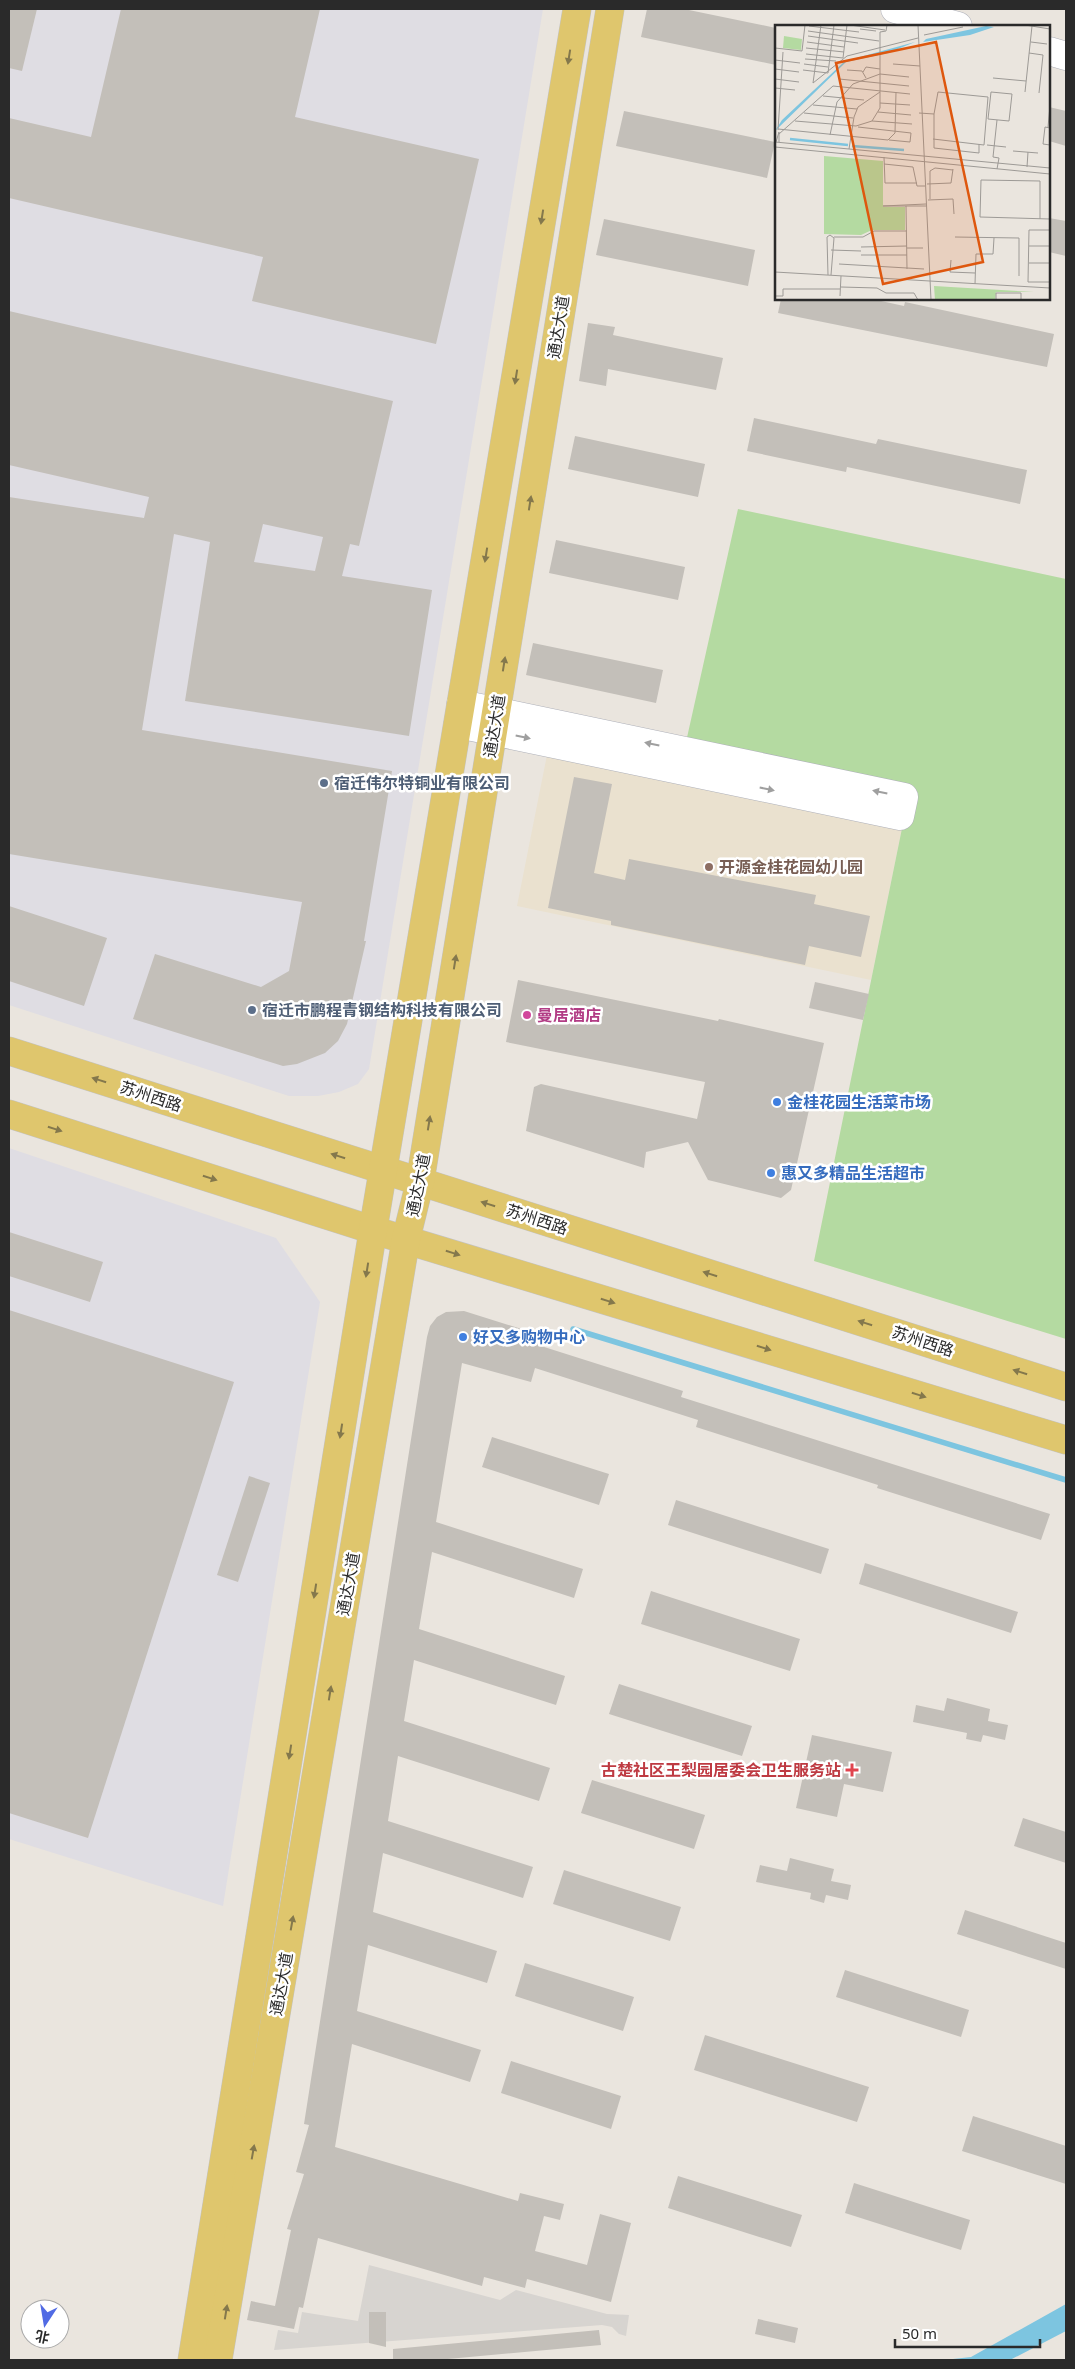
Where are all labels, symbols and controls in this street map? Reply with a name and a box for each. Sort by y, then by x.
inset map [775,25,1050,300]
one-way arrow [564,49,572,65]
one-way arrow [538,210,546,226]
street label: 通达大道 [542,294,574,360]
one-way arrow [511,370,519,386]
one-way arrow [526,495,534,511]
one-way arrow [482,547,490,563]
one-way arrow [500,655,508,671]
street label: 通达大道 [478,693,510,759]
one-way arrow [515,734,531,742]
one-way arrow [645,740,660,748]
place label: 宿迁伟尔特铜业有限公司 [334,772,510,794]
marker: 宿迁伟尔特铜业有限公司 [318,777,330,789]
one-way arrow [760,785,776,793]
one-way arrow [872,788,887,796]
place label: 开源金桂花园幼儿园 [719,856,863,878]
marker: 开源金桂花园幼儿园 [703,861,715,873]
one-way arrow [452,954,460,970]
place label: 宿迁市鹏程青钢结构科技有限公司 [262,999,502,1021]
marker: 宿迁市鹏程青钢结构科技有限公司 [246,1004,258,1016]
place label: 曼居酒店 [537,1004,601,1026]
marker: 曼居酒店 [521,1009,533,1021]
one-way arrow [92,1075,107,1083]
street label: 苏州西路 [117,1076,185,1116]
place label: 金桂花园生活菜市场 [787,1091,931,1113]
marker: 金桂花园生活菜市场 [771,1096,783,1108]
one-way arrow [426,1114,434,1130]
one-way arrow [48,1126,63,1133]
one-way arrow [330,1151,345,1159]
street label: 通达大道 [401,1151,435,1219]
place label: 惠又多精品生活超市 [781,1162,925,1184]
marker: 惠又多精品生活超市 [765,1167,777,1179]
one-way arrow [203,1174,218,1182]
one-way arrow [481,1199,496,1207]
street label: 苏州西路 [503,1199,571,1239]
one-way arrow [445,1250,460,1258]
one-way arrow [362,1263,370,1279]
one-way arrow [702,1270,717,1278]
one-way arrow [601,1297,616,1305]
one-way arrow [857,1319,872,1326]
street label: 苏州西路 [889,1321,957,1361]
place label: 好又多购物中心 [473,1326,585,1348]
marker: 好又多购物中心 [457,1331,469,1343]
one-way arrow [756,1345,771,1353]
one-way arrow [1012,1368,1027,1375]
one-way arrow [912,1392,927,1400]
one-way arrow [337,1423,345,1439]
street label: 通达大道 [332,1551,364,1617]
one-way arrow [311,1584,319,1600]
one-way arrow [326,1685,334,1701]
one-way arrow [285,1744,293,1760]
place label: 古楚社区王梨园居委会卫生服务站 [601,1759,841,1781]
marker: 古楚社区王梨园居委会卫生服务站 [845,1763,859,1777]
one-way arrow [288,1914,296,1930]
street label: 通达大道 [265,1951,297,2017]
one-way arrow [250,2144,258,2160]
north arrow [20,2299,70,2349]
one-way arrow [223,2304,231,2320]
scale bar [895,2316,1040,2348]
text: 50 m [902,2323,937,2343]
text: 北 [33,2326,51,2348]

